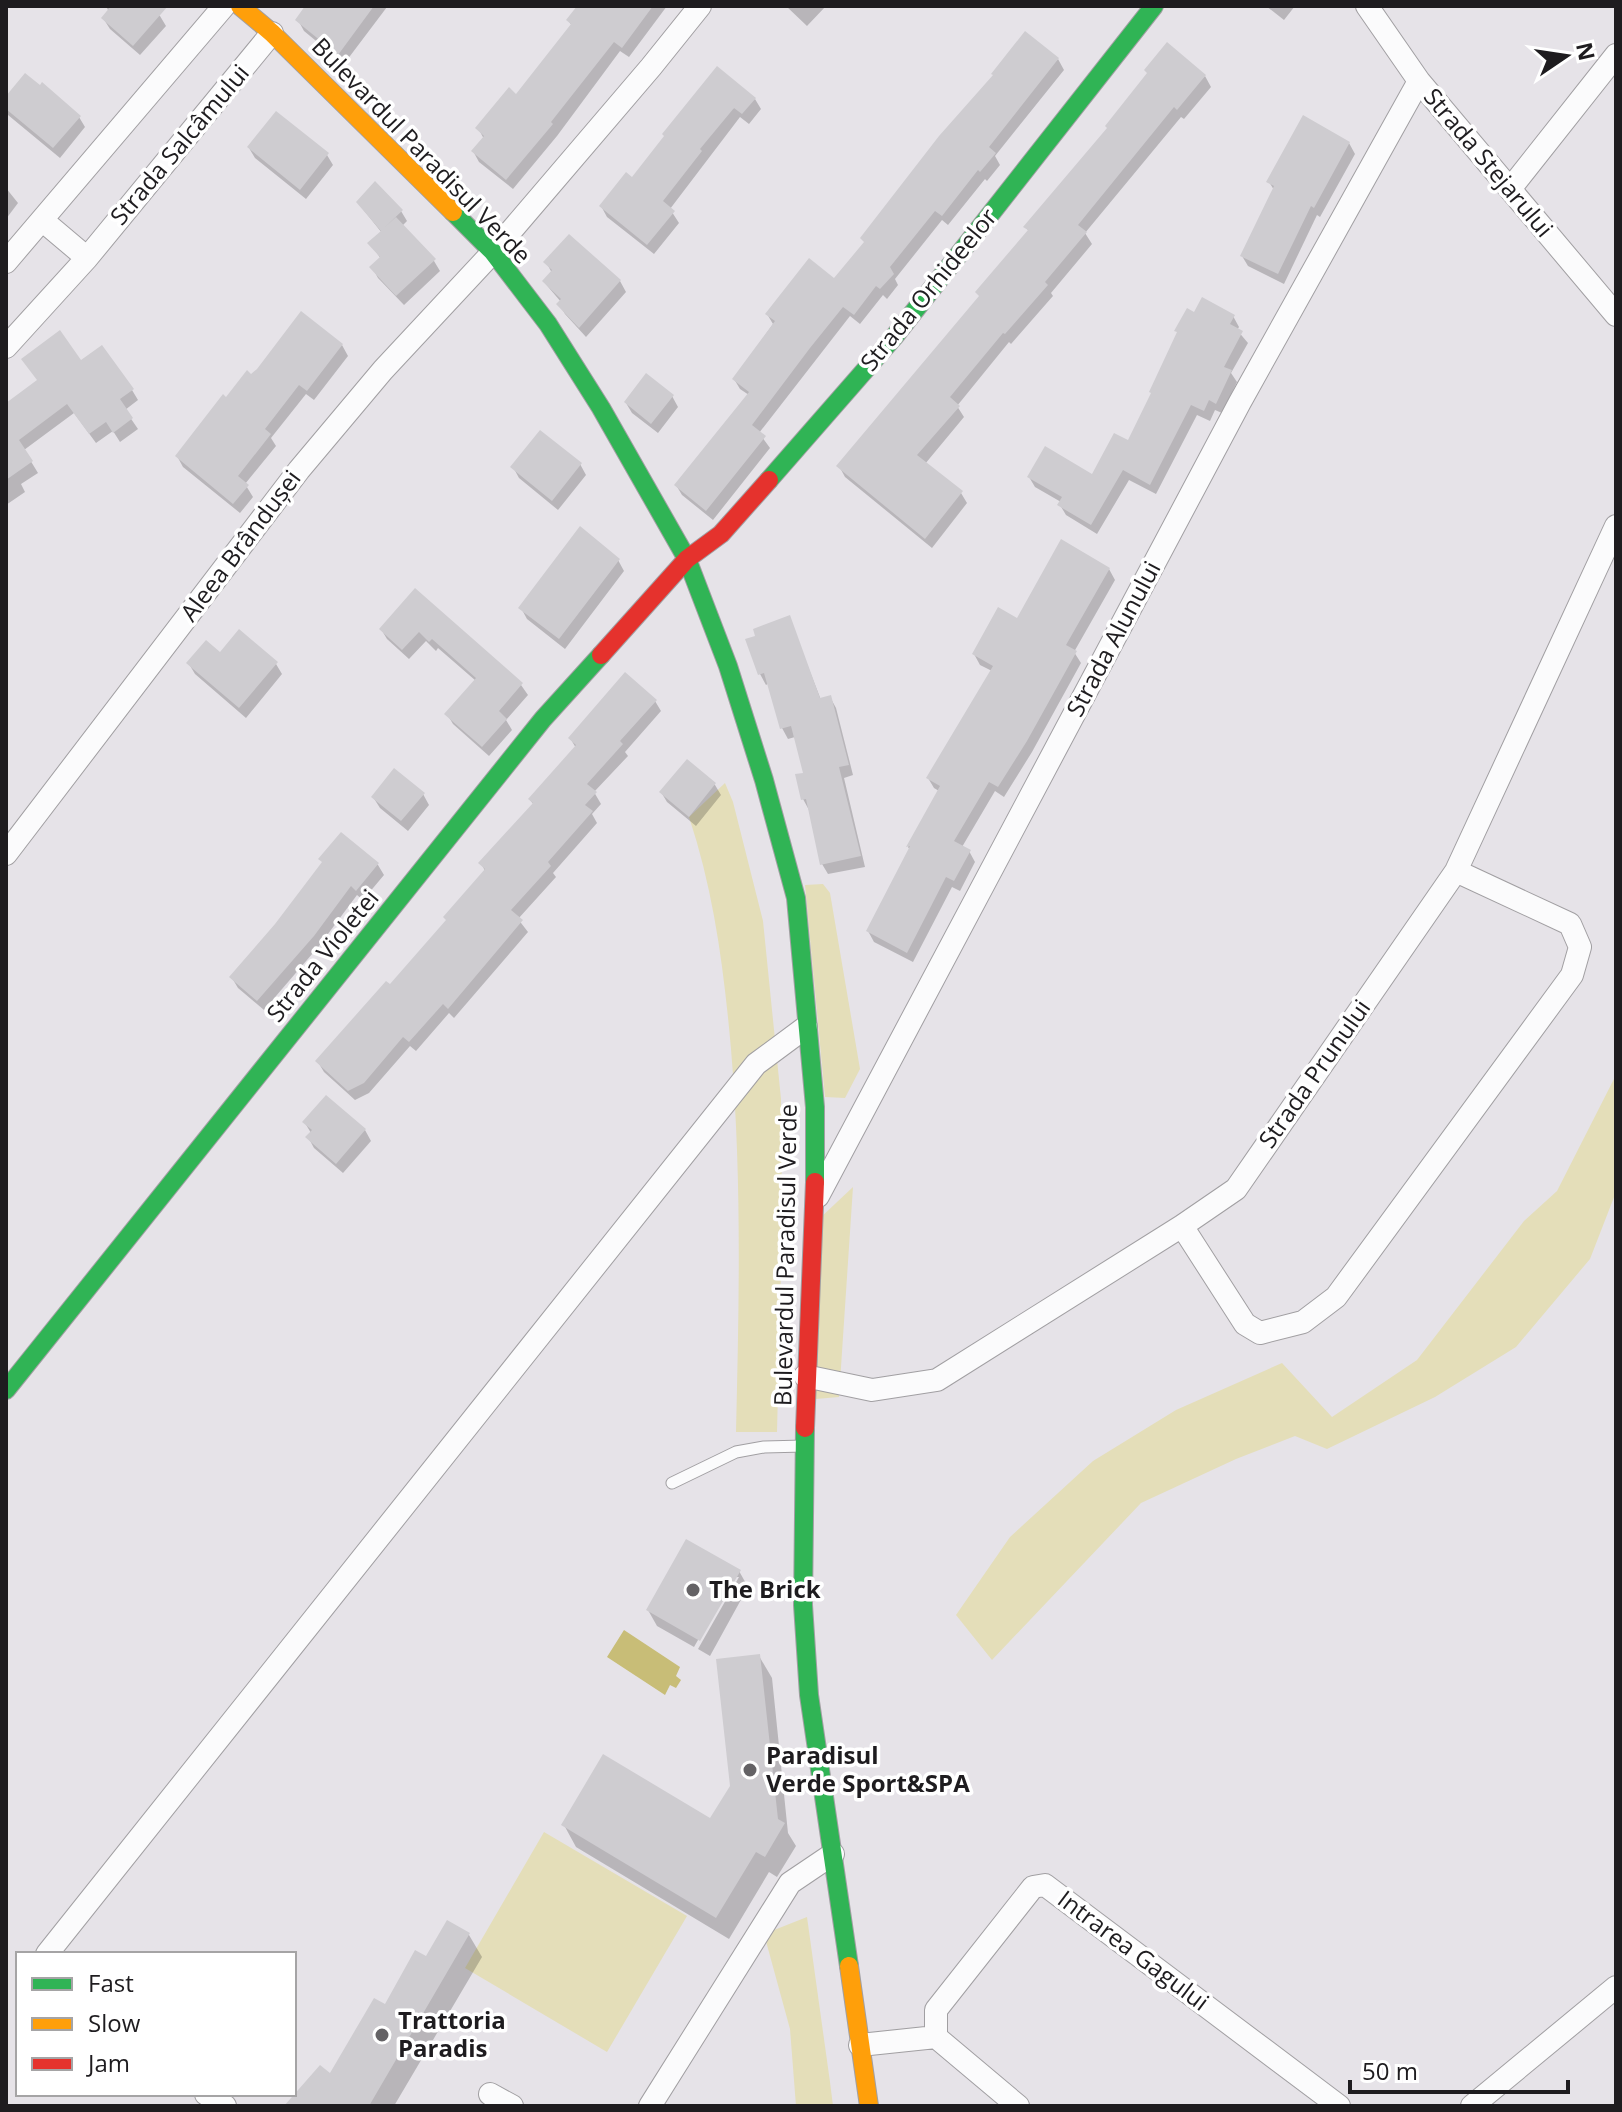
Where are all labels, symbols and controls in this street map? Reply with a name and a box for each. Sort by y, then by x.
north arrow [1526,16,1606,96]
street label: Bulevardul Paradisul Verde [305,30,539,270]
text: N [1570,39,1603,63]
street label: Strada Salcâmului [102,57,256,231]
street label: Strada Stejarului [1417,81,1561,244]
street label: Strada Orhideelor [852,201,1004,377]
street label: Aleea Brândușei [172,463,308,628]
street label: Strada Alunului [1058,555,1167,722]
street label: Strada Violetei [258,882,385,1028]
street label: Strada Prunului [1250,992,1377,1154]
street label: Bulevardul Paradisul Verde [765,1103,804,1406]
place label: The Brick [709,1572,821,1605]
marker: The Brick [684,1581,702,1599]
place label: Paradisul Verde Sport&SPA [766,1738,970,1799]
marker: Paradisul Verde Sport&SPA [741,1761,759,1779]
street label: Intrarea Gagului [1052,1882,1216,2018]
legend [16,1952,296,2096]
text: Fast [88,1966,134,1999]
place label: Trattoria Paradis [398,2003,506,2064]
text: Slow [88,2006,141,2039]
marker: Trattoria Paradis [373,2026,391,2044]
scale bar [1350,2044,1568,2094]
text: Jam [86,2046,130,2079]
text: 50 m [1362,2054,1418,2087]

